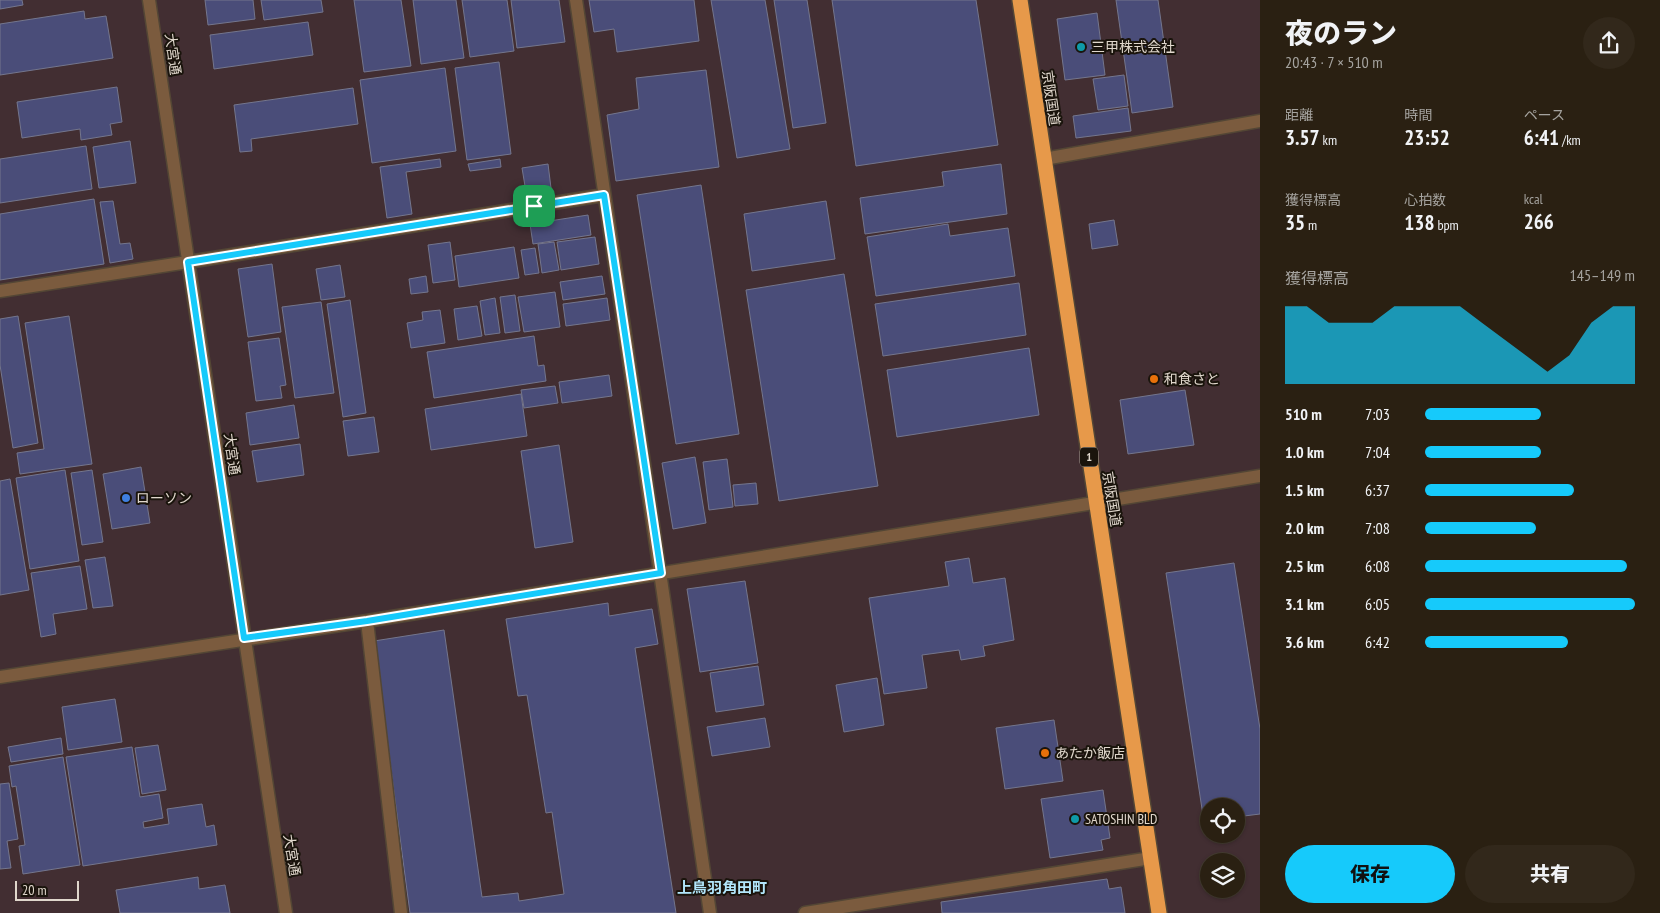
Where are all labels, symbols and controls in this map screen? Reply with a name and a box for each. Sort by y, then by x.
text: 夜のラン [1285,14,1397,51]
button: share [1583,17,1635,69]
street label: 大宮通 [161,32,185,76]
place label: 三甲株式会社 [1091,38,1175,56]
marker: 三甲株式会社 [1075,41,1087,53]
text: 20:43 · 7 × 510 m [1285,52,1383,72]
street label: 京阪国道 [1038,69,1064,127]
text: 距離 [1285,106,1313,124]
text: 時間 [1404,106,1432,124]
text: ペース [1524,106,1565,124]
text: 3.57 [1285,124,1320,151]
text: 23:52 [1404,124,1450,151]
text: 6:41 [1524,124,1559,151]
text: km [1320,131,1337,149]
text: /km [1559,131,1581,149]
pin [513,185,555,227]
text: kcal [1524,190,1543,208]
text: 獲得標高 [1285,191,1341,209]
text: 心拍数 [1404,191,1446,209]
icon: arrive [520,192,548,220]
text: 266 [1524,208,1554,235]
text: 35 [1285,209,1305,236]
text: 138 [1404,209,1434,236]
text: m [1305,216,1317,234]
text: bpm [1434,216,1459,234]
text: 145–149 m [1570,265,1635,285]
text: 獲得標高 [1285,268,1349,288]
place label: 和食さと [1164,370,1220,388]
marker: 和食さと [1148,373,1160,385]
text: 510 m [1285,404,1322,424]
text: 7:03 [1365,404,1390,424]
street label: 大宮通 [220,432,244,476]
text: 1.0 km [1285,442,1324,462]
text: 7:04 [1365,442,1390,462]
road number: 1 [1080,448,1098,467]
street label: 京阪国道 [1099,470,1125,528]
text: 1.5 km [1285,480,1324,500]
text: 6:37 [1365,480,1390,500]
place label: ローソン [136,489,192,507]
marker: ローソン [120,492,132,504]
text: 2.0 km [1285,518,1324,538]
text: 7:08 [1365,518,1390,538]
text: 2.5 km [1285,556,1324,576]
text: 6:08 [1365,556,1390,576]
text: 3.1 km [1285,594,1324,614]
text: 6:05 [1365,594,1390,614]
text: 3.6 km [1285,632,1324,652]
text: 6:42 [1365,632,1390,652]
place label: あたか飯店 [1055,744,1125,762]
marker: あたか飯店 [1039,747,1051,759]
map controls [1200,798,1245,898]
button: locate [1200,798,1245,843]
place label: SATOSHIN BLD [1085,810,1157,828]
marker: SATOSHIN BLD [1069,813,1081,825]
street label: 大宮通 [280,833,304,877]
button: 保存 [1285,845,1455,903]
button: 共有 [1465,845,1635,903]
button: layers [1200,853,1245,898]
scale bar [15,878,79,901]
district label: 上鳥羽角田町 [677,878,767,897]
text: 20 m [22,881,47,899]

